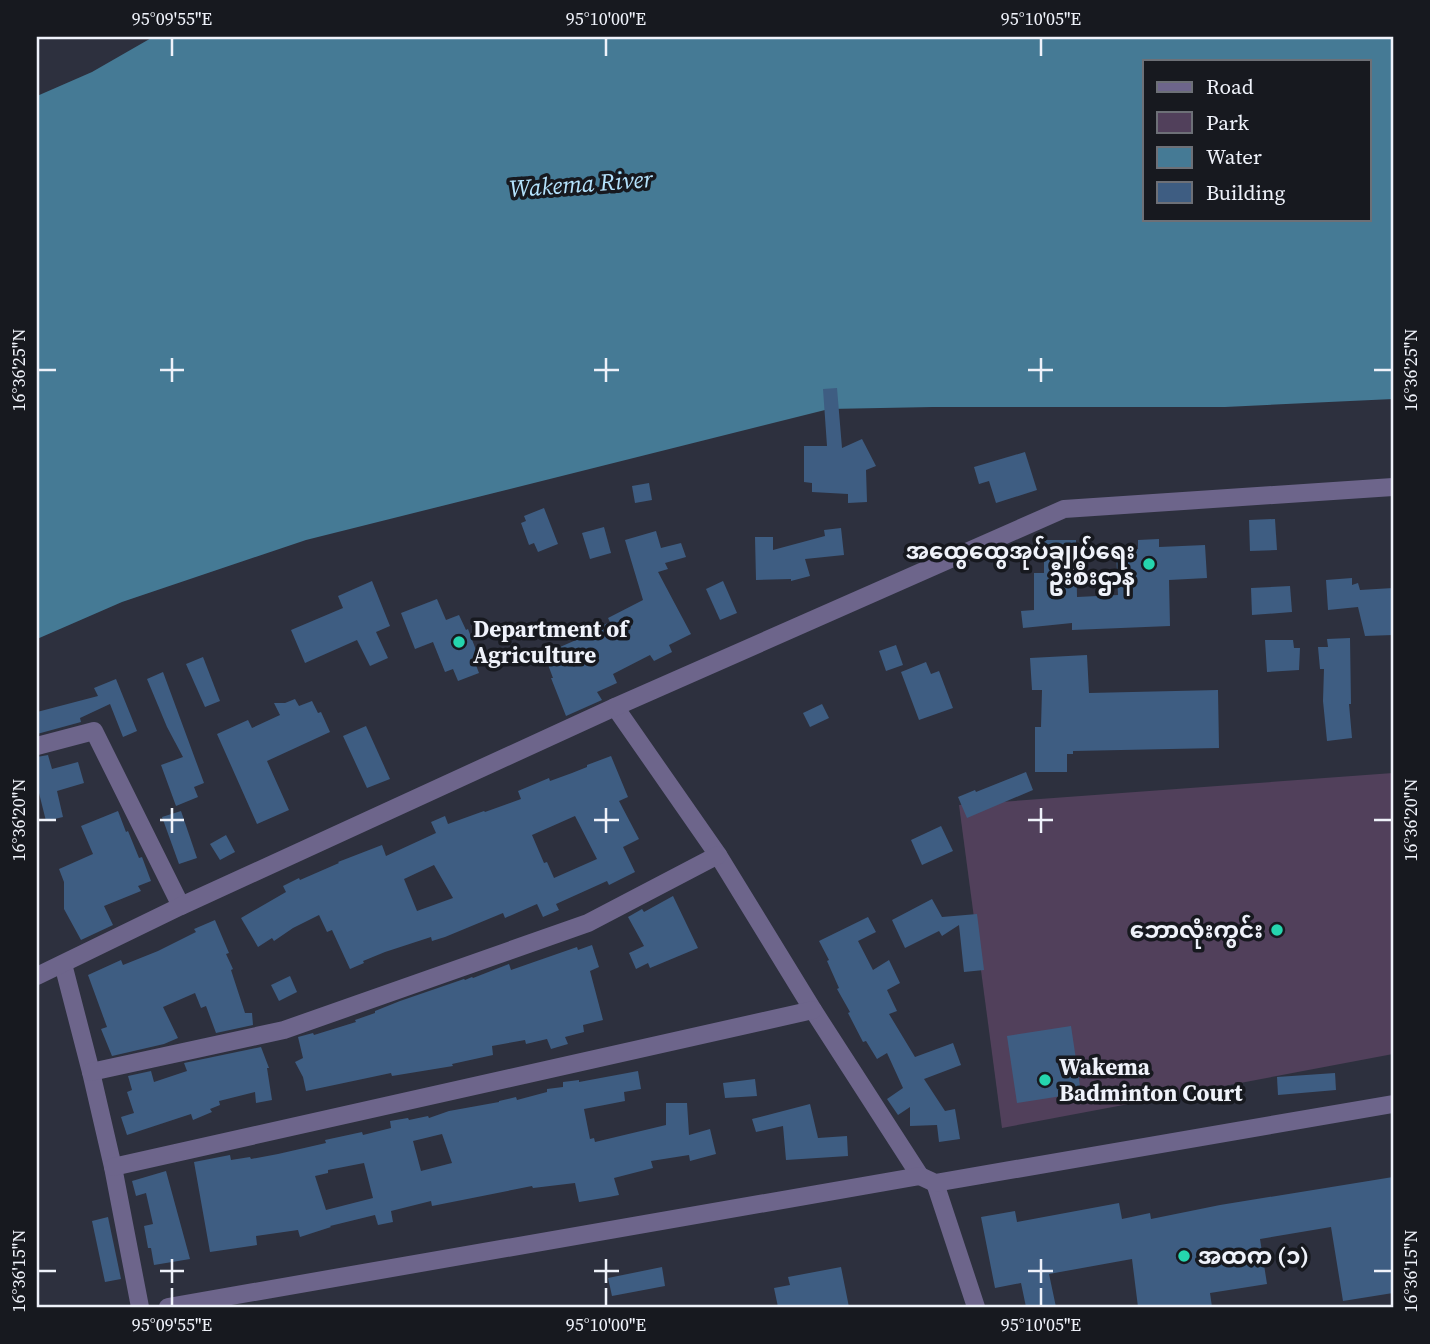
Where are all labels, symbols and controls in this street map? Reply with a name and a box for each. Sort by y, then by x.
text: 95°09'55"E [132,6,212,31]
text: 95°10'00"E [566,6,646,31]
text: 95°10'05"E [1001,6,1081,31]
legend [1143,60,1370,220]
text: Road [1206,72,1254,101]
text: Park [1206,108,1250,137]
text: Water [1206,142,1262,171]
water label: Wakema River [508,162,655,205]
text: Building [1206,178,1285,207]
text: 16°36'25"N [6,329,31,411]
text: 16°36'25"N [1398,329,1423,411]
place label: အထွေထွေအုပ်ချုပ်ရေး ဦးစီးဌာန [906,535,1135,596]
marker: အထွေထွေအုပ်ချုပ်ရေး ဦးစီးဌာန [1141,556,1157,572]
place label: Department of Agriculture [473,613,630,671]
marker: Department of Agriculture [451,634,467,650]
text: 16°36'20"N [6,779,31,861]
text: 16°36'20"N [1398,779,1423,861]
place label: ဘောလုံးကွင်း [1130,914,1263,949]
marker: ဘောလုံးကွင်း [1269,922,1285,938]
place label: Wakema Badminton Court [1059,1051,1243,1109]
marker: Wakema Badminton Court [1037,1072,1053,1088]
text: 16°36'15"N [6,1230,31,1312]
text: 16°36'15"N [1398,1230,1423,1312]
place label: အထက (၁) [1198,1240,1309,1272]
marker: အထက (၁) [1176,1248,1192,1264]
text: 95°09'55"E [132,1312,212,1337]
text: 95°10'00"E [566,1312,646,1337]
text: 95°10'05"E [1001,1312,1081,1337]

